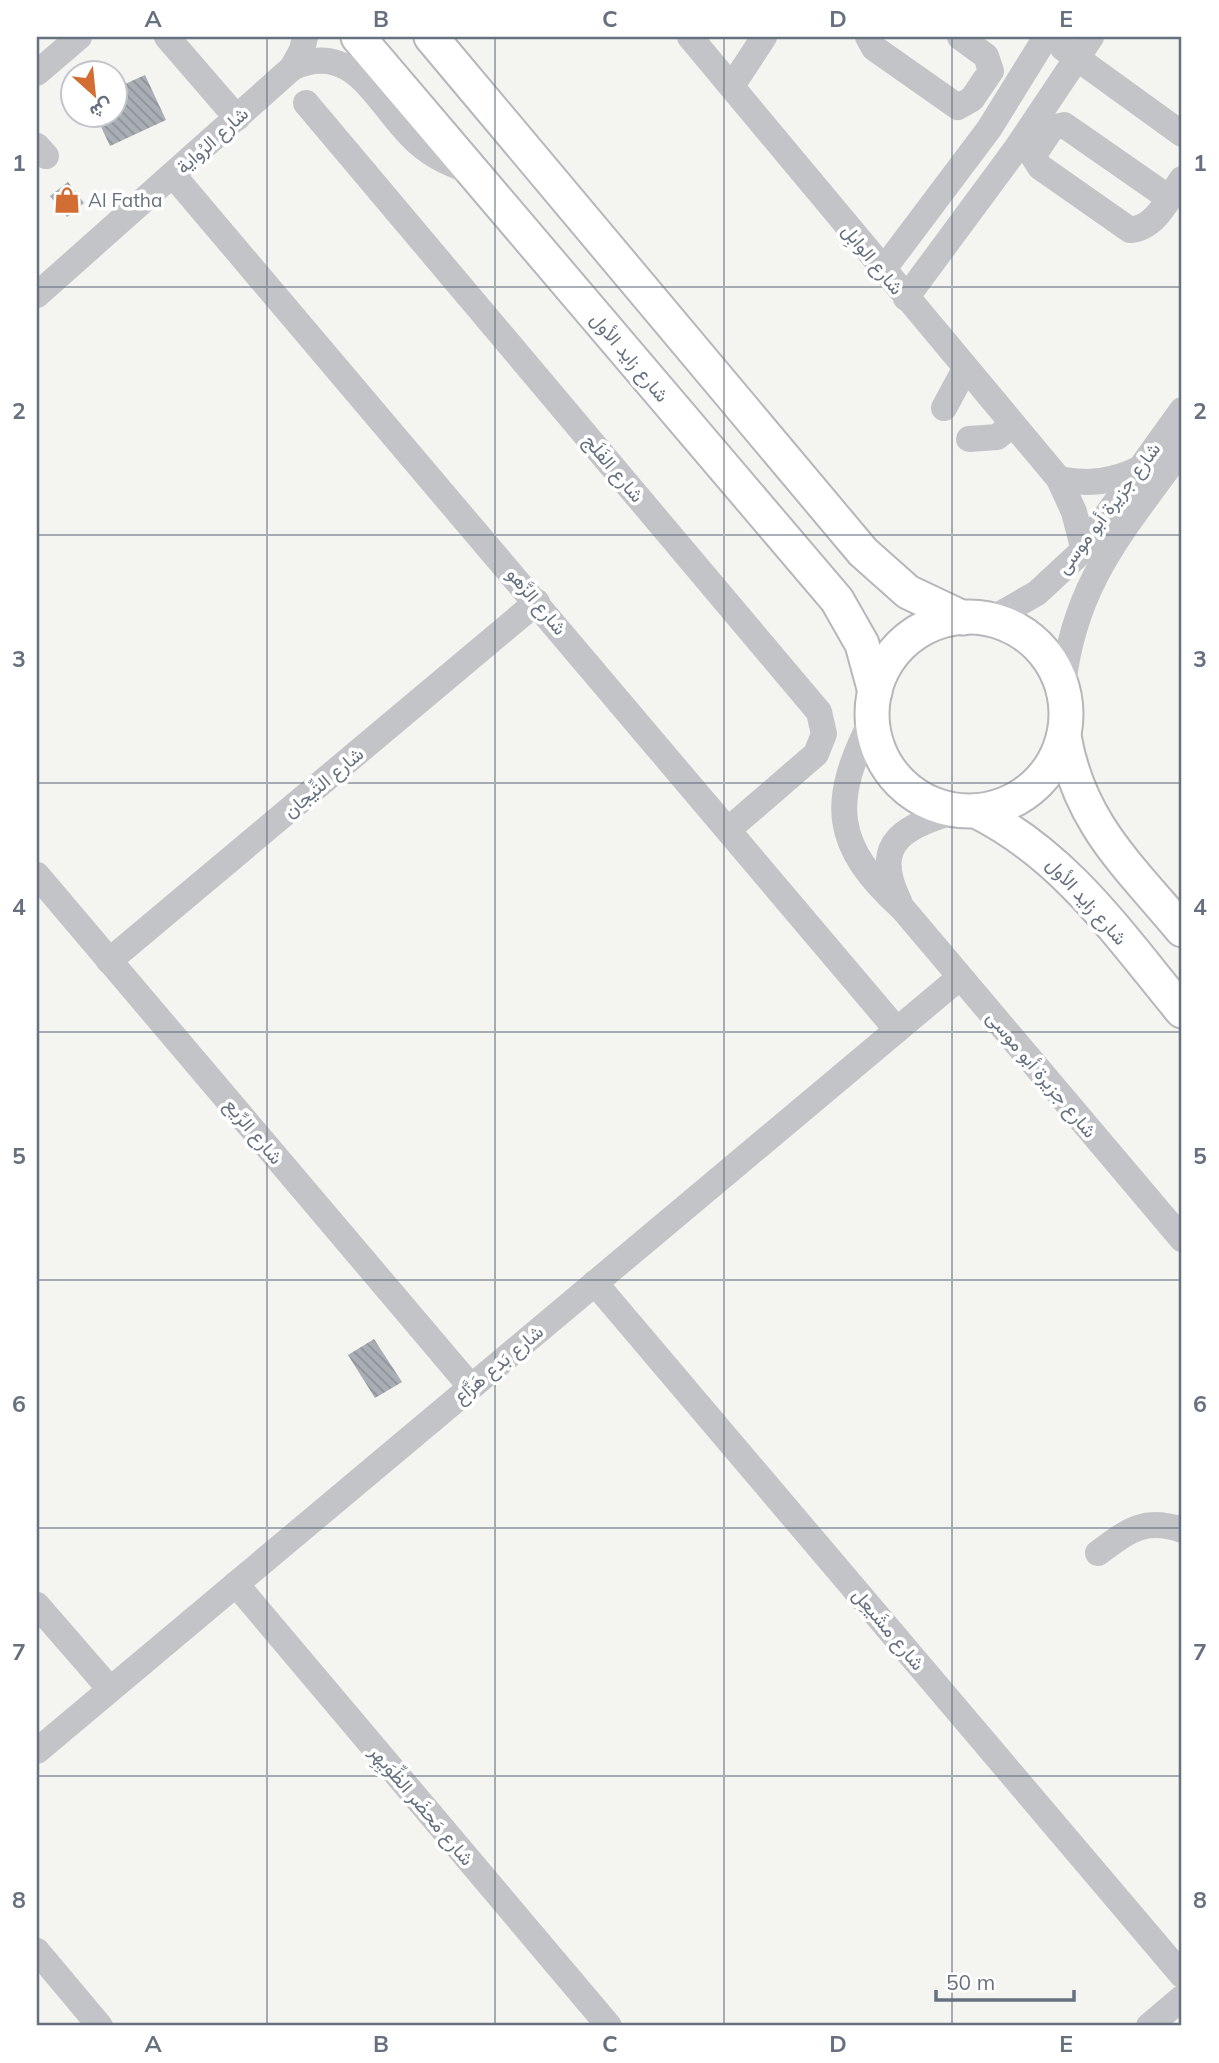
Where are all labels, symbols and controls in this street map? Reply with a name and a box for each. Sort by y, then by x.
text: A [144,4,162,33]
text: B [373,4,389,33]
text: C [602,4,618,33]
text: D [829,4,847,33]
text: E [1059,4,1073,33]
north arrow [60,60,130,130]
text: ش [86,93,117,125]
street label: شارع الرُواية [171,101,254,179]
text: 1 [12,148,26,177]
text: 1 [1193,148,1207,177]
shop icon: Al Fatha [52,185,82,215]
place label: Al Fatha [88,188,162,212]
street label: شارع الوابِل [835,219,909,301]
street label: شارع زايد الأول [585,307,674,407]
text: 2 [12,396,26,425]
text: 2 [1193,396,1207,425]
street label: شارع الفَلَج [577,429,649,508]
street label: شارع جزيرة أبو موسى [1051,437,1166,579]
street label: شارع الزَّهو [501,562,572,640]
text: 3 [12,644,26,673]
text: 3 [1193,644,1207,673]
street label: شارع التِّيجان [278,741,369,823]
street label: شارع زايد الأول [1041,852,1133,950]
text: 4 [12,892,26,921]
text: 4 [1193,892,1207,921]
street label: شارع جزيرة أبو موسى [981,1005,1102,1143]
street label: شارع الرِّيع [218,1093,289,1170]
text: 5 [12,1141,26,1170]
text: 5 [1193,1141,1207,1170]
street label: شارع بَدع هَزَّاع [448,1319,549,1409]
text: 6 [12,1389,26,1418]
text: 6 [1193,1389,1207,1418]
street label: شارع مشَيعِل [847,1583,930,1676]
text: 7 [12,1637,26,1666]
text: 7 [1193,1637,1207,1666]
street label: شارع مَحضَر الظِّوَيِهِر [361,1738,481,1873]
text: 8 [12,1885,26,1914]
text: 8 [1193,1885,1207,1914]
scale bar [936,1958,1074,2002]
text: 50 m [946,1969,995,1995]
text: A [144,2029,162,2058]
text: B [373,2029,389,2058]
text: C [602,2029,618,2058]
text: D [829,2029,847,2058]
text: E [1059,2029,1073,2058]

